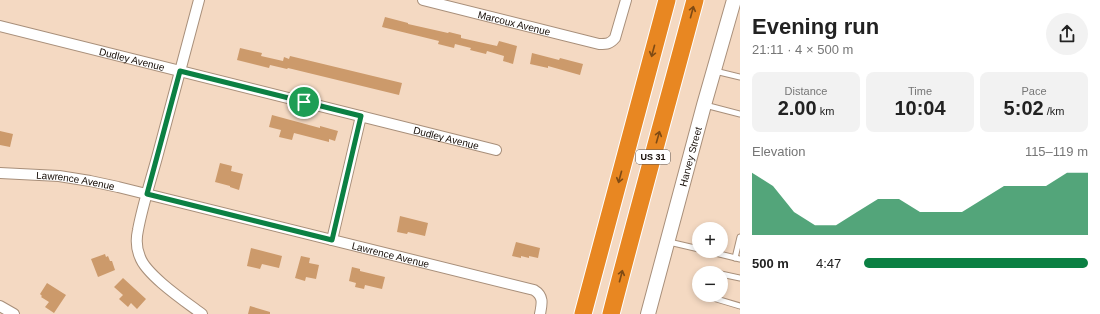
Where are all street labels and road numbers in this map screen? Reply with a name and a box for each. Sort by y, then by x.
street label: Marcoux Avenue [477,9,552,38]
street label: Dudley Avenue [98,46,166,73]
street label: Dudley Avenue [412,125,480,152]
street label: Harvey Street [677,125,704,188]
road number: US 31 [636,150,670,164]
street label: Lawrence Avenue [36,170,116,192]
street label: Lawrence Avenue [351,240,431,270]

